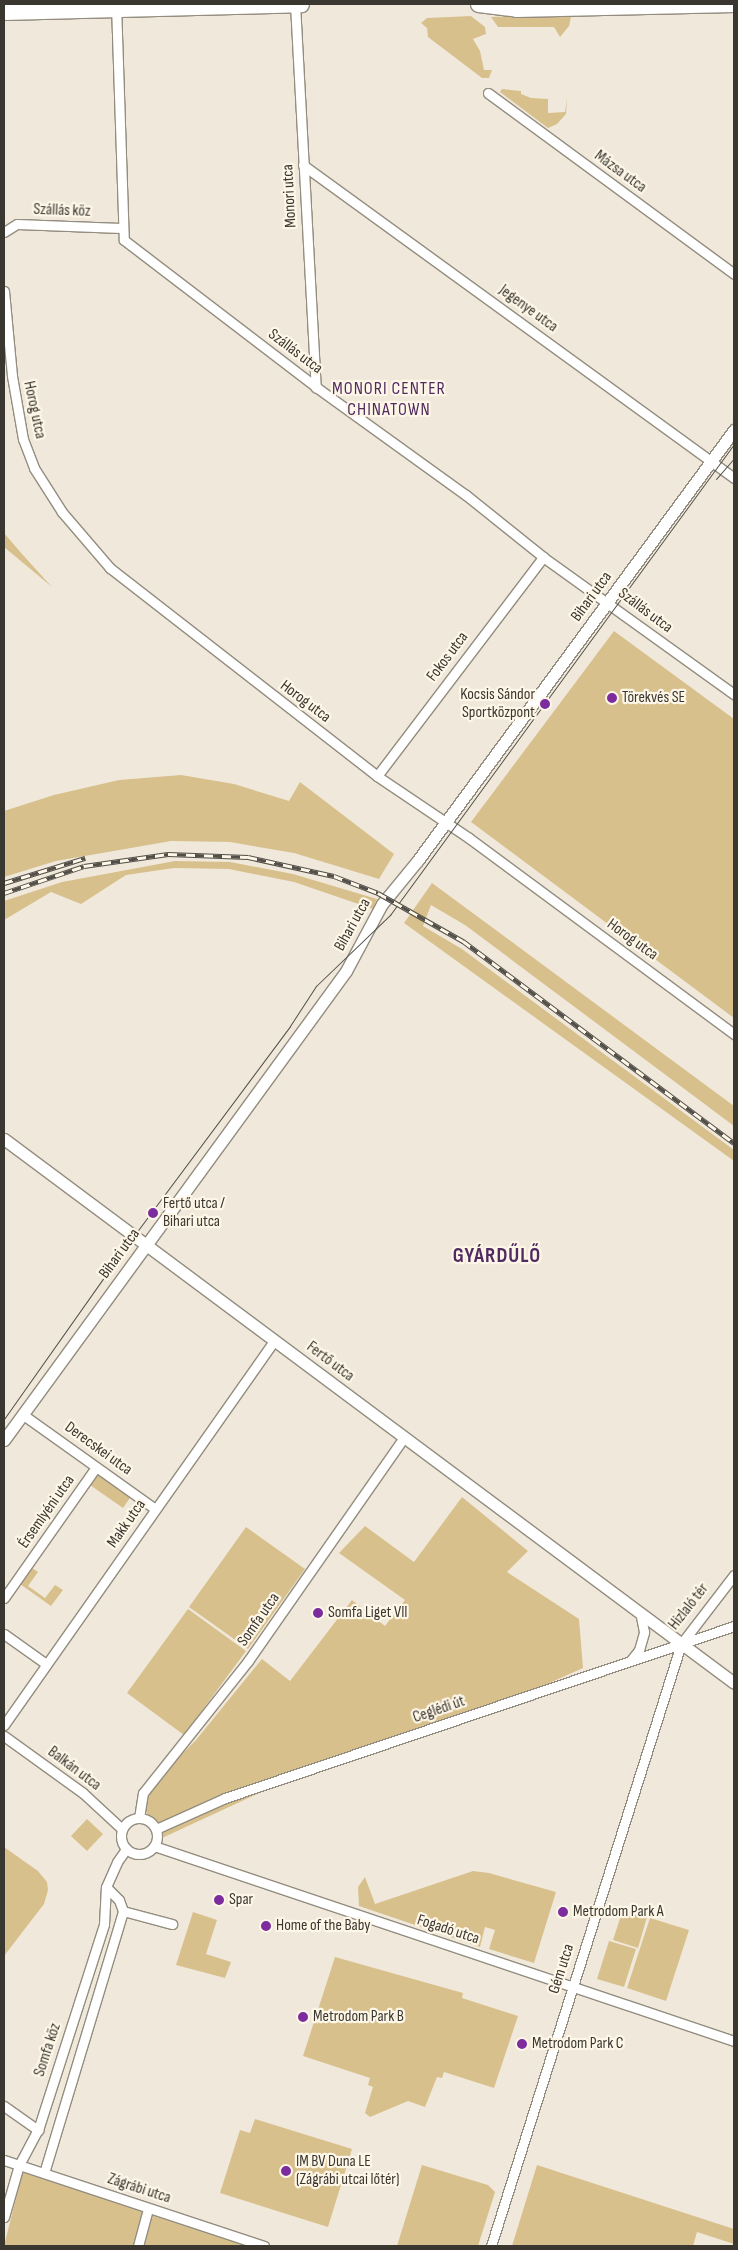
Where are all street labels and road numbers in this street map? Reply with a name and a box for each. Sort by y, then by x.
street label: Mázsa utca [590,147,650,197]
street label: Monori utca [279,164,301,228]
street label: Szállás köz [33,200,91,222]
street label: Jegenye utca [495,281,561,337]
street label: Szállás utca [264,325,326,379]
street label: Horog utca [19,379,49,441]
street label: Bihari utca [567,568,617,626]
street label: Szállás utca [614,584,676,638]
street label: Fokos utca [423,628,473,686]
street label: Horog utca [276,677,334,727]
street label: Bihari utca [331,895,375,955]
street label: Horog utca [603,915,661,965]
street label: Bihari utca [95,1225,145,1283]
street label: Fertő utca [302,1338,358,1386]
street label: Derecskei utca [60,1418,136,1480]
street label: Érsemlyéni utca [15,1472,79,1552]
street label: Makk utca [104,1496,150,1552]
street label: Hizlaló tér [665,1580,713,1634]
street label: Somfa utca [234,1590,284,1650]
street label: Ceglédi út [411,1692,467,1728]
street label: Balkán utca [44,1743,104,1795]
street label: Fogadó utca [414,1911,482,1949]
street label: Gém utca [545,1942,579,1996]
street label: Somfa köz [30,2021,66,2079]
street label: Zágrábi utca [105,2170,173,2208]

